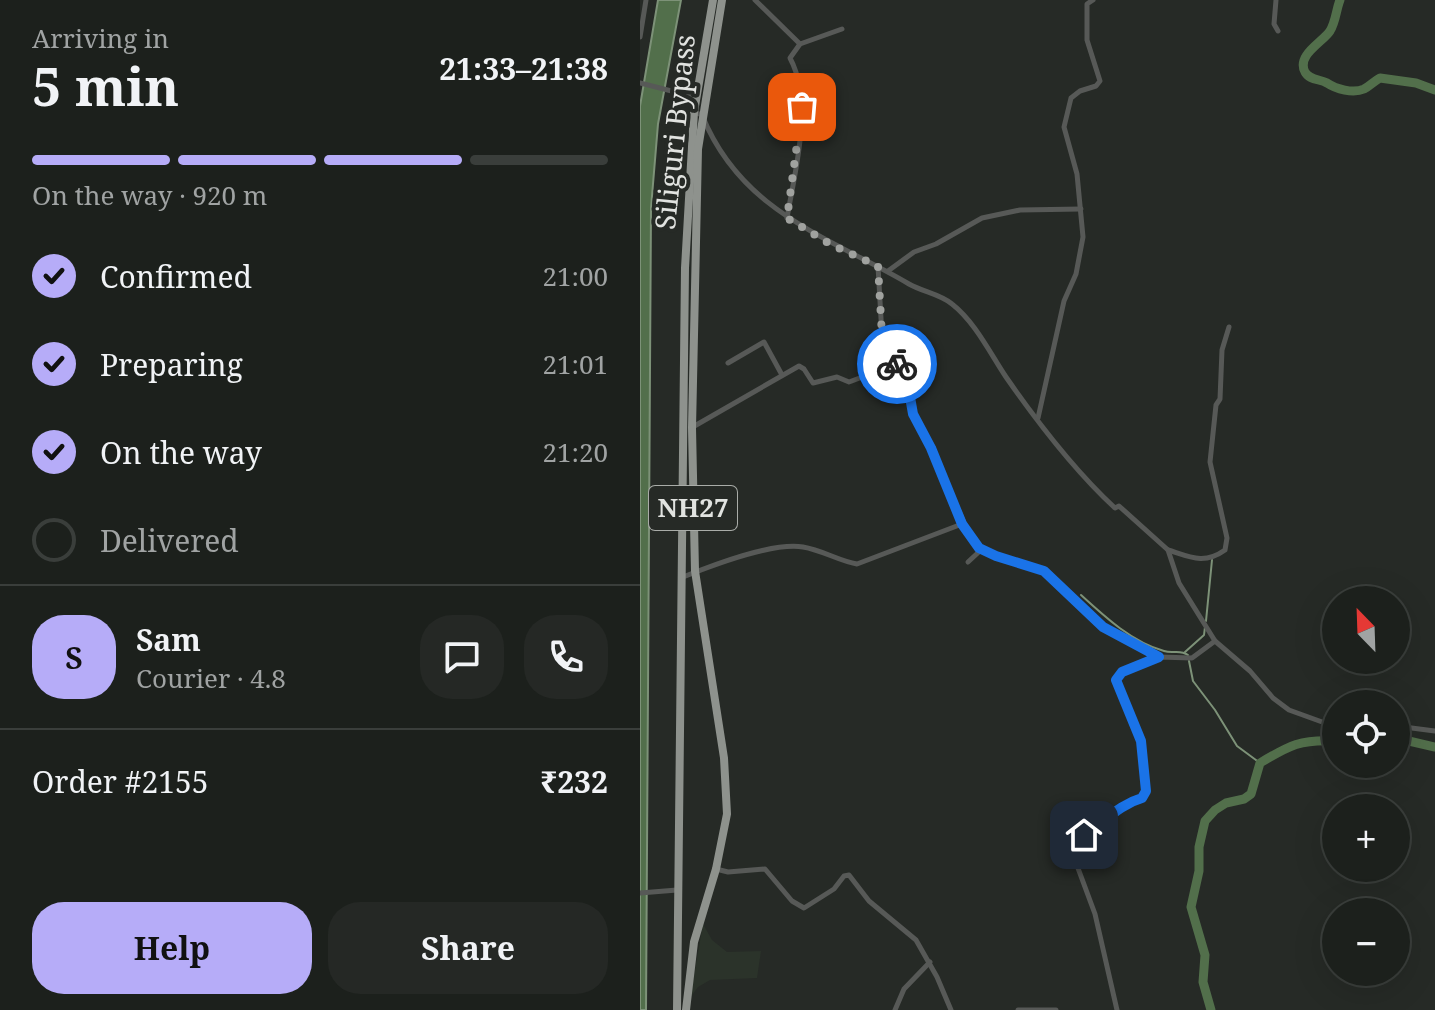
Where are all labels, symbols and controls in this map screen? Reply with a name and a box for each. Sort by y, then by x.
text: Arriving in [32,20,169,56]
street label: Siliguri Bypass [645,33,703,231]
text: 21:33–21:38 [439,48,608,89]
text: 5 min [32,50,179,121]
pin [768,73,836,141]
icon: bag [780,85,824,129]
text: On the way · 920 m [32,177,267,213]
icon: check [32,254,76,298]
text: Confirmed [100,256,252,297]
text: 21:00 [542,258,608,294]
courier [857,324,937,404]
icon: check [32,342,76,386]
icon: bike [875,342,919,386]
text: Preparing [100,344,243,385]
text: 21:01 [542,346,608,382]
icon: check [32,430,76,474]
text: On the way [100,432,262,473]
text: 21:20 [542,434,608,470]
road number: NH27 [649,486,737,530]
text: Delivered [100,520,239,561]
north arrow [1322,586,1410,674]
map controls [1322,586,1410,986]
button: chat [420,615,504,699]
button: phone [524,615,608,699]
text: Sam [136,619,201,660]
text: S [65,637,83,678]
text: Courier · 4.8 [136,660,286,696]
button: locate [1322,690,1410,778]
text: Order #2155 [32,761,209,802]
text: ₹232 [540,761,608,802]
button: + [1322,794,1410,882]
pin [1050,801,1118,869]
icon: home [1062,813,1106,857]
button: − [1322,898,1410,986]
button: Help [32,902,312,994]
button: Share [328,902,608,994]

